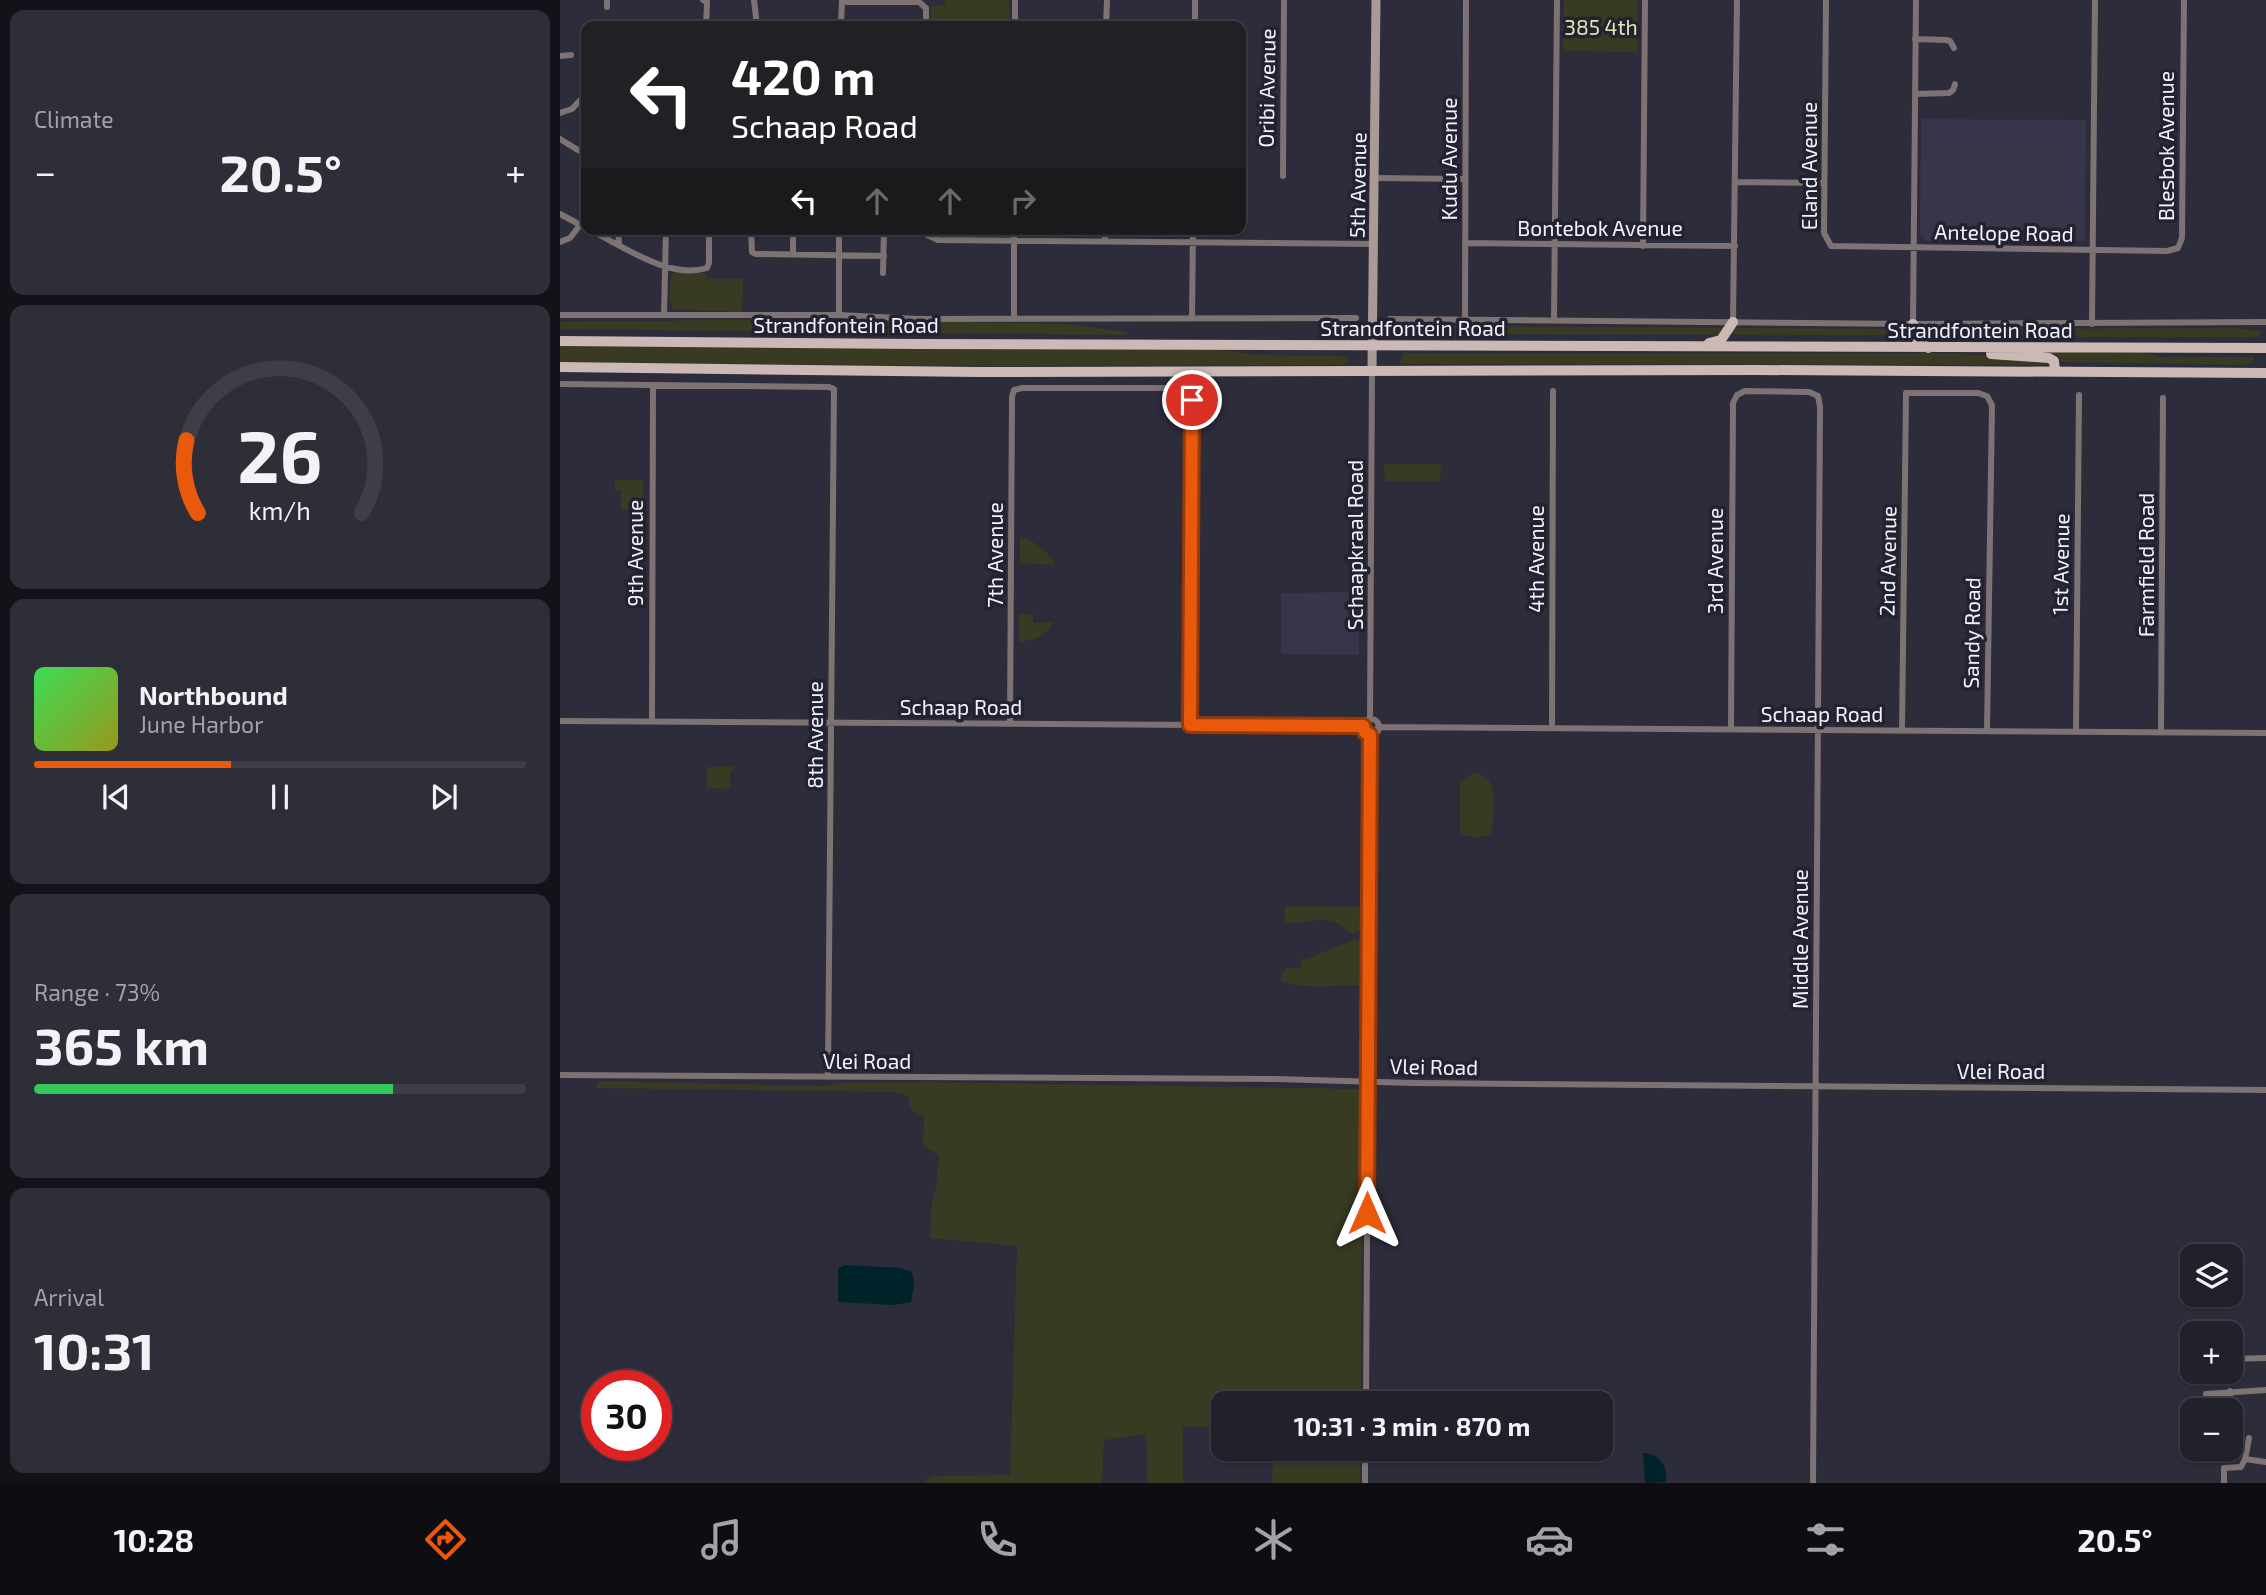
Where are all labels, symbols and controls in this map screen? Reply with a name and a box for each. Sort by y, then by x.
park label: 385 4th [1564,14,1638,39]
street label: Oribi Avenue [1252,28,1280,148]
text: 420 m [731,46,875,105]
icon: left [616,49,707,140]
street label: Blesbok Avenue [2153,71,2178,221]
street label: Kudu Avenue [1436,98,1461,220]
street label: Eland Avenue [1796,102,1821,230]
text: Climate [34,105,114,133]
text: Schaap Road [731,106,918,144]
street label: 5th Avenue [1344,132,1370,238]
text: 20.5° [219,140,342,202]
text: − [34,148,56,194]
text: + [505,148,526,194]
icon: left [785,182,823,220]
icon: ahead [858,182,896,220]
icon: ahead [931,182,969,220]
icon: right [1004,182,1042,220]
street label: Bontebok Avenue [1517,215,1683,240]
street label: Antelope Road [1934,218,2074,246]
street label: Strandfontein Road [753,312,939,337]
street label: Strandfontein Road [1320,315,1506,340]
street label: Strandfontein Road [1887,317,2073,342]
pin [1162,370,1222,430]
icon: arrive [1173,381,1211,419]
text: 26 [237,410,323,498]
street label: Schaapkraal Road [1342,460,1367,630]
street label: Farmfield Road [2133,493,2158,637]
text: km/h [249,495,311,525]
street label: 9th Avenue [622,500,647,606]
street label: 7th Avenue [982,502,1007,608]
street label: 4th Avenue [1523,505,1548,613]
street label: 2nd Avenue [1874,505,1900,617]
street label: 3rd Avenue [1702,508,1727,614]
street label: 1st Avenue [2047,513,2073,615]
street label: Sandy Road [1958,577,1984,689]
text: Northbound [139,679,288,710]
street label: 8th Avenue [802,681,827,789]
street label: Schaap Road [900,694,1022,719]
street label: Schaap Road [1761,701,1883,726]
text: June Harbor [139,710,263,738]
icon: previous [97,778,135,816]
icon: pause [261,778,299,816]
icon: next [425,778,463,816]
street label: Middle Avenue [1787,869,1812,1009]
text: Range · 73% [34,978,160,1006]
text: 365 km [34,1013,209,1075]
street label: Vlei Road [823,1048,911,1073]
street label: Vlei Road [1390,1053,1478,1079]
street label: Vlei Road [1957,1058,2045,1083]
position arrow [1330,1176,1404,1250]
map controls [2180,1244,2243,1461]
button: layers [2180,1244,2243,1307]
text: Arrival [34,1283,104,1311]
text: 10:31 [34,1318,155,1380]
button: + [2180,1321,2243,1384]
speed limit sign: 30 [581,1370,672,1461]
button: − [2180,1398,2243,1461]
text: 10:31 · 3 min · 870 m [1294,1410,1530,1441]
icon: directions [421,1515,470,1564]
icon: music [697,1515,746,1564]
icon: phone [973,1515,1022,1564]
icon: climate [1249,1515,1298,1564]
icon: car [1525,1515,1574,1564]
icon: filters [1801,1515,1850,1564]
text: 10:28 [113,1520,194,1558]
text: 20.5° [2077,1520,2152,1558]

